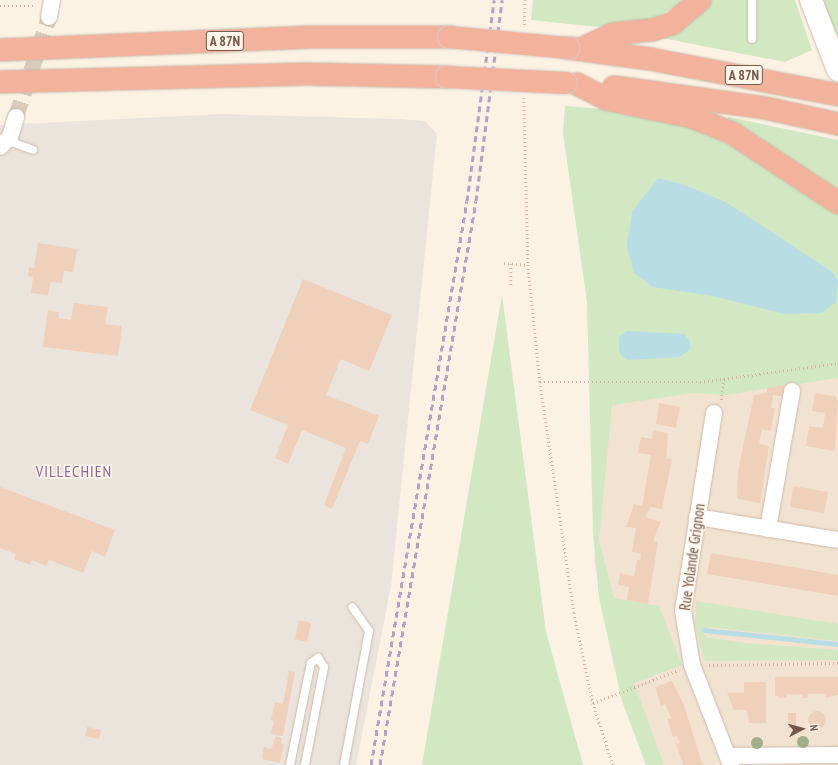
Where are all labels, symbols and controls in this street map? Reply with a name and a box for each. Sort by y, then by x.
road number: A 87N [205,29,245,53]
road number: A 87N [724,63,764,87]
district label: VILLECHIEN [36,461,112,481]
street label: Rue Yolande Grignon [676,502,708,612]
north arrow [782,709,822,749]
text: N [807,724,821,731]

